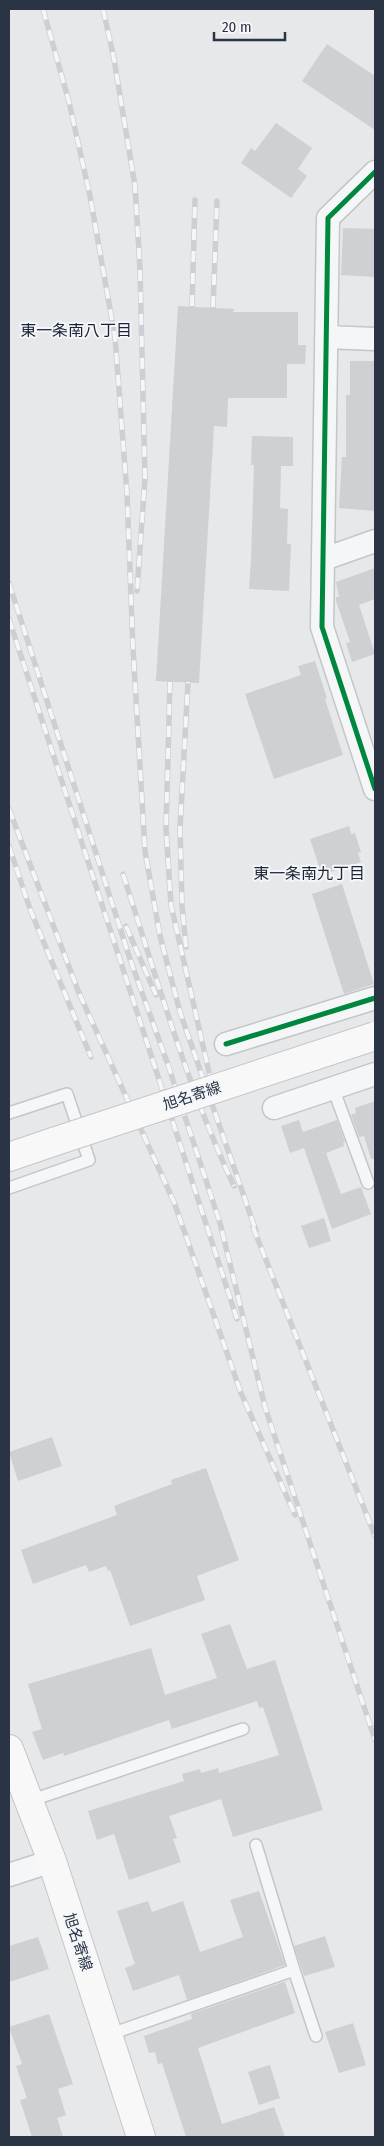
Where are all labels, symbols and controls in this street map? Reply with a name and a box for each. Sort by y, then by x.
scale bar [214,10,285,42]
text: 20 m [222,18,252,36]
district label: 東一条南八丁目 [20,321,132,340]
district label: 東一条南九丁目 [253,864,365,883]
street label: 旭名寄線 [161,1078,223,1114]
street label: 旭名寄線 [60,1911,96,1973]

